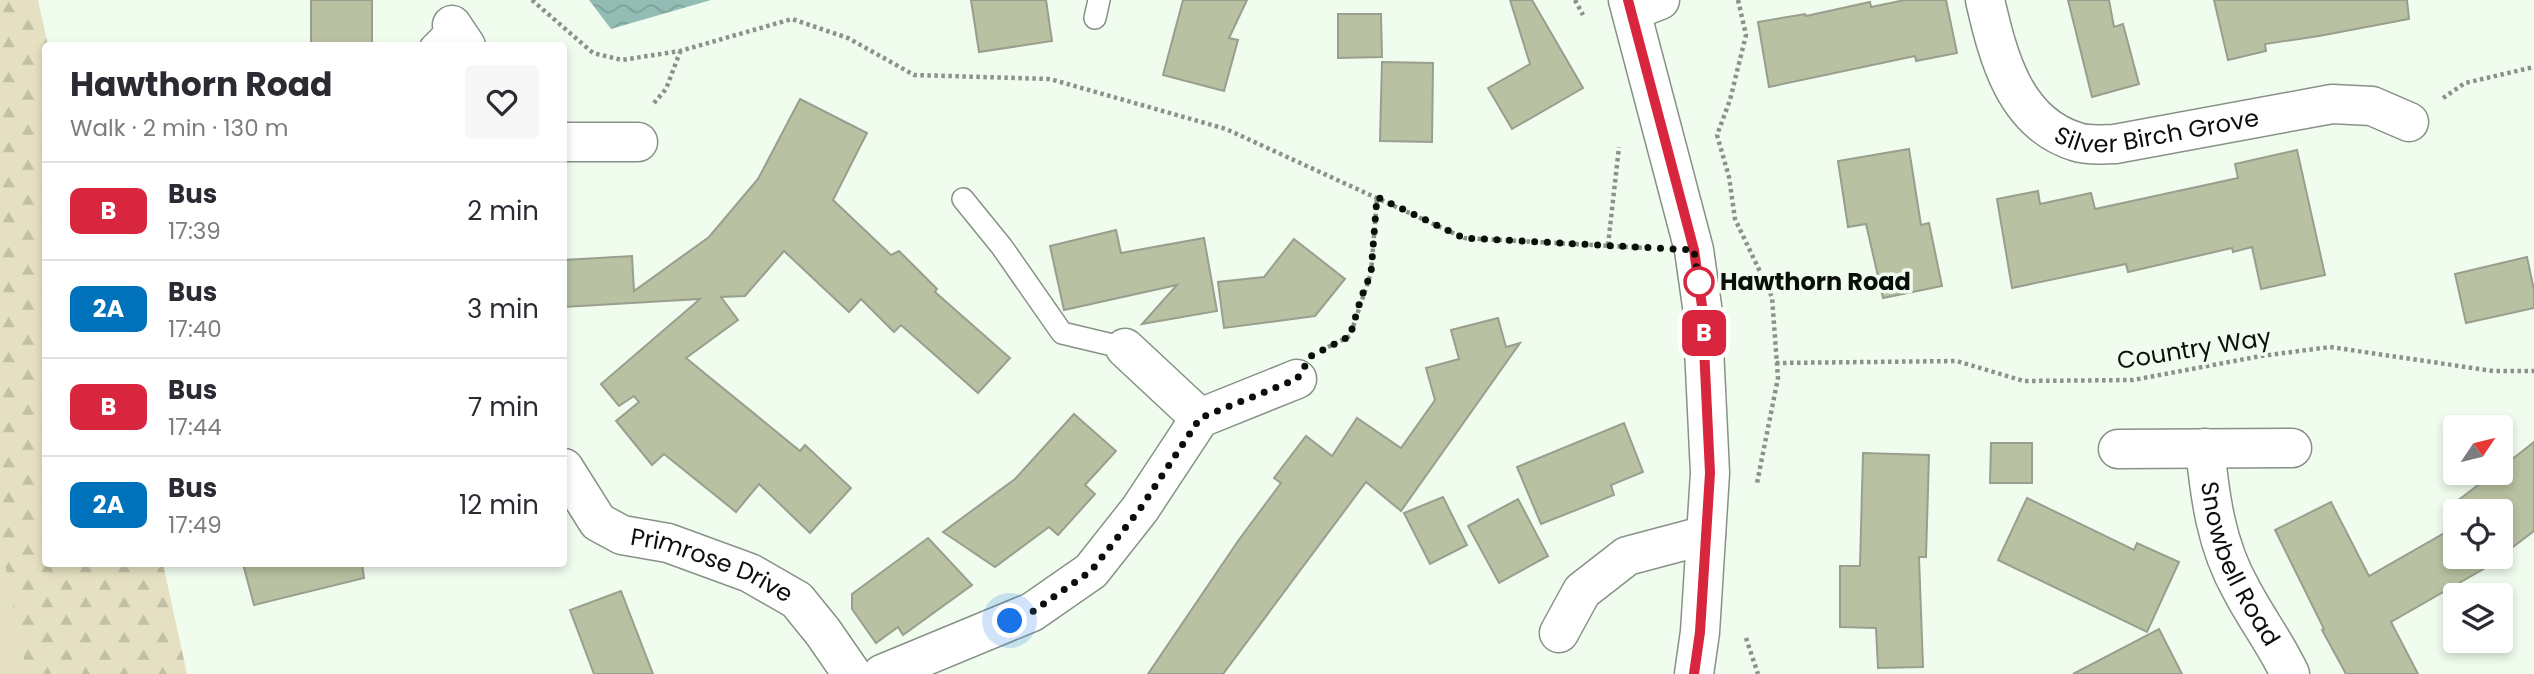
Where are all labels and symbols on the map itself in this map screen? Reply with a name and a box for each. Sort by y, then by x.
street label: Silver Birch Grove [2049,101,2262,161]
place label: Hawthorn Road [1720,265,1911,298]
marker: Hawthorn Road [1684,267,1714,297]
line badge: B [1681,310,1727,356]
street label: Country Way [2115,320,2274,377]
north arrow [2443,415,2513,485]
street label: Snowbell Road [2193,479,2288,652]
street label: Primrose Drive [628,520,799,610]
your location [992,603,1027,638]

